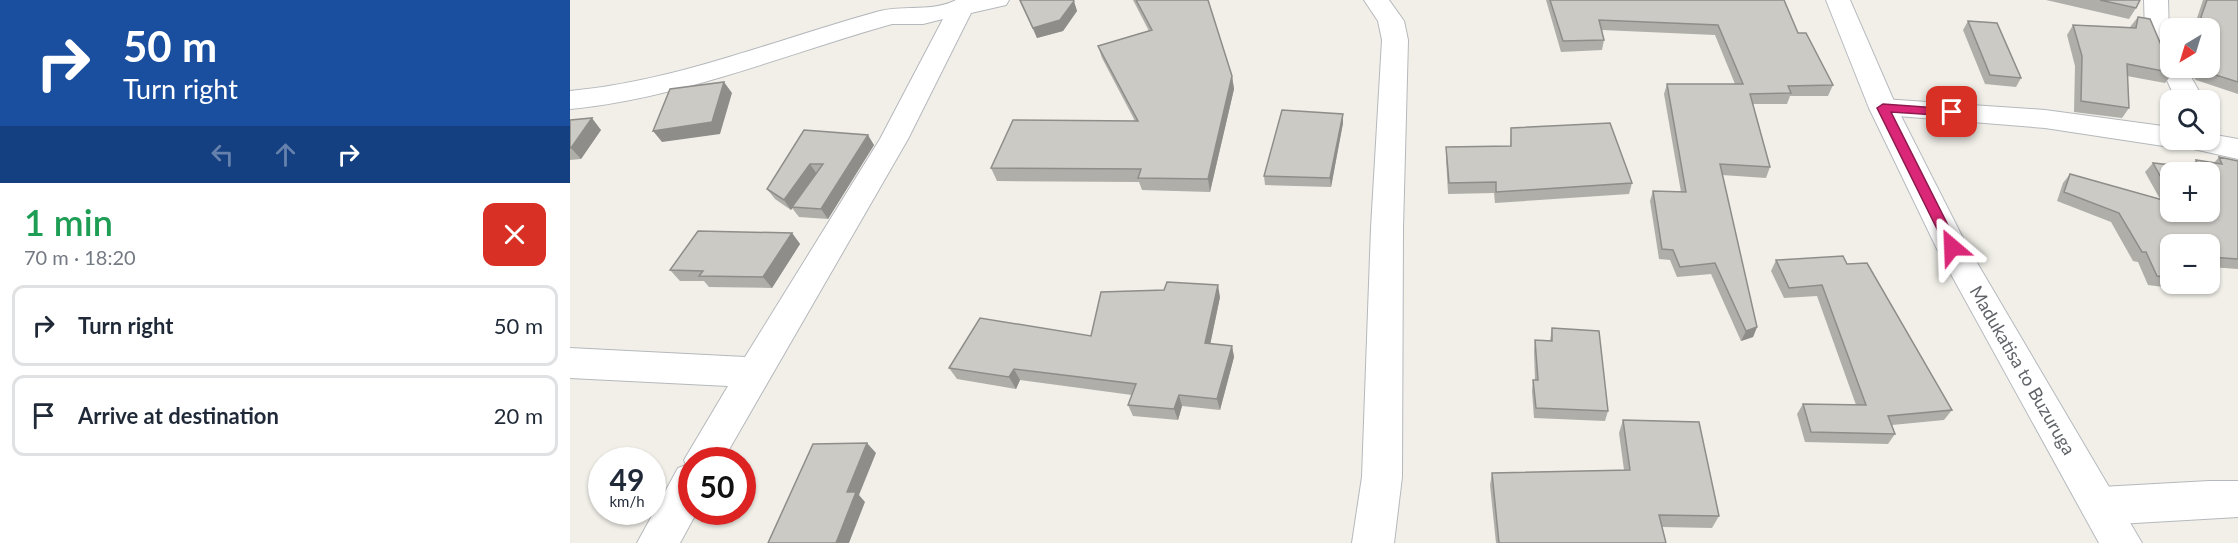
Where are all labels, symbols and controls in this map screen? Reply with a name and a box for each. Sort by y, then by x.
north arrow [2160,18,2220,78]
map controls [2160,18,2220,294]
text: 50 m [123,21,217,71]
icon: right [24,24,102,102]
text: Turn right [123,72,238,105]
pin [1926,86,1977,137]
button: search [2160,90,2220,150]
icon: arrive [1935,95,1968,128]
icon: left [206,138,239,171]
icon: ahead [269,138,302,171]
icon: right [332,138,365,171]
button: + [2160,162,2220,222]
text: 1 min [24,200,113,244]
button: close [483,203,546,266]
position arrow [1920,215,1984,279]
button: − [2160,234,2220,294]
text: 70 m · 18:20 [24,245,136,269]
street label: Madukatisa to Buzuruga [1966,281,2080,459]
icon: right [27,309,60,342]
text: Turn right [78,312,173,339]
text: 50 m [494,312,543,339]
icon: arrive [27,399,60,432]
text: Arrive at destination [78,402,279,429]
text: 20 m [494,402,543,429]
speed limit sign: 50 [678,447,756,525]
text: 49 [610,461,644,497]
text: km/h [609,492,645,510]

